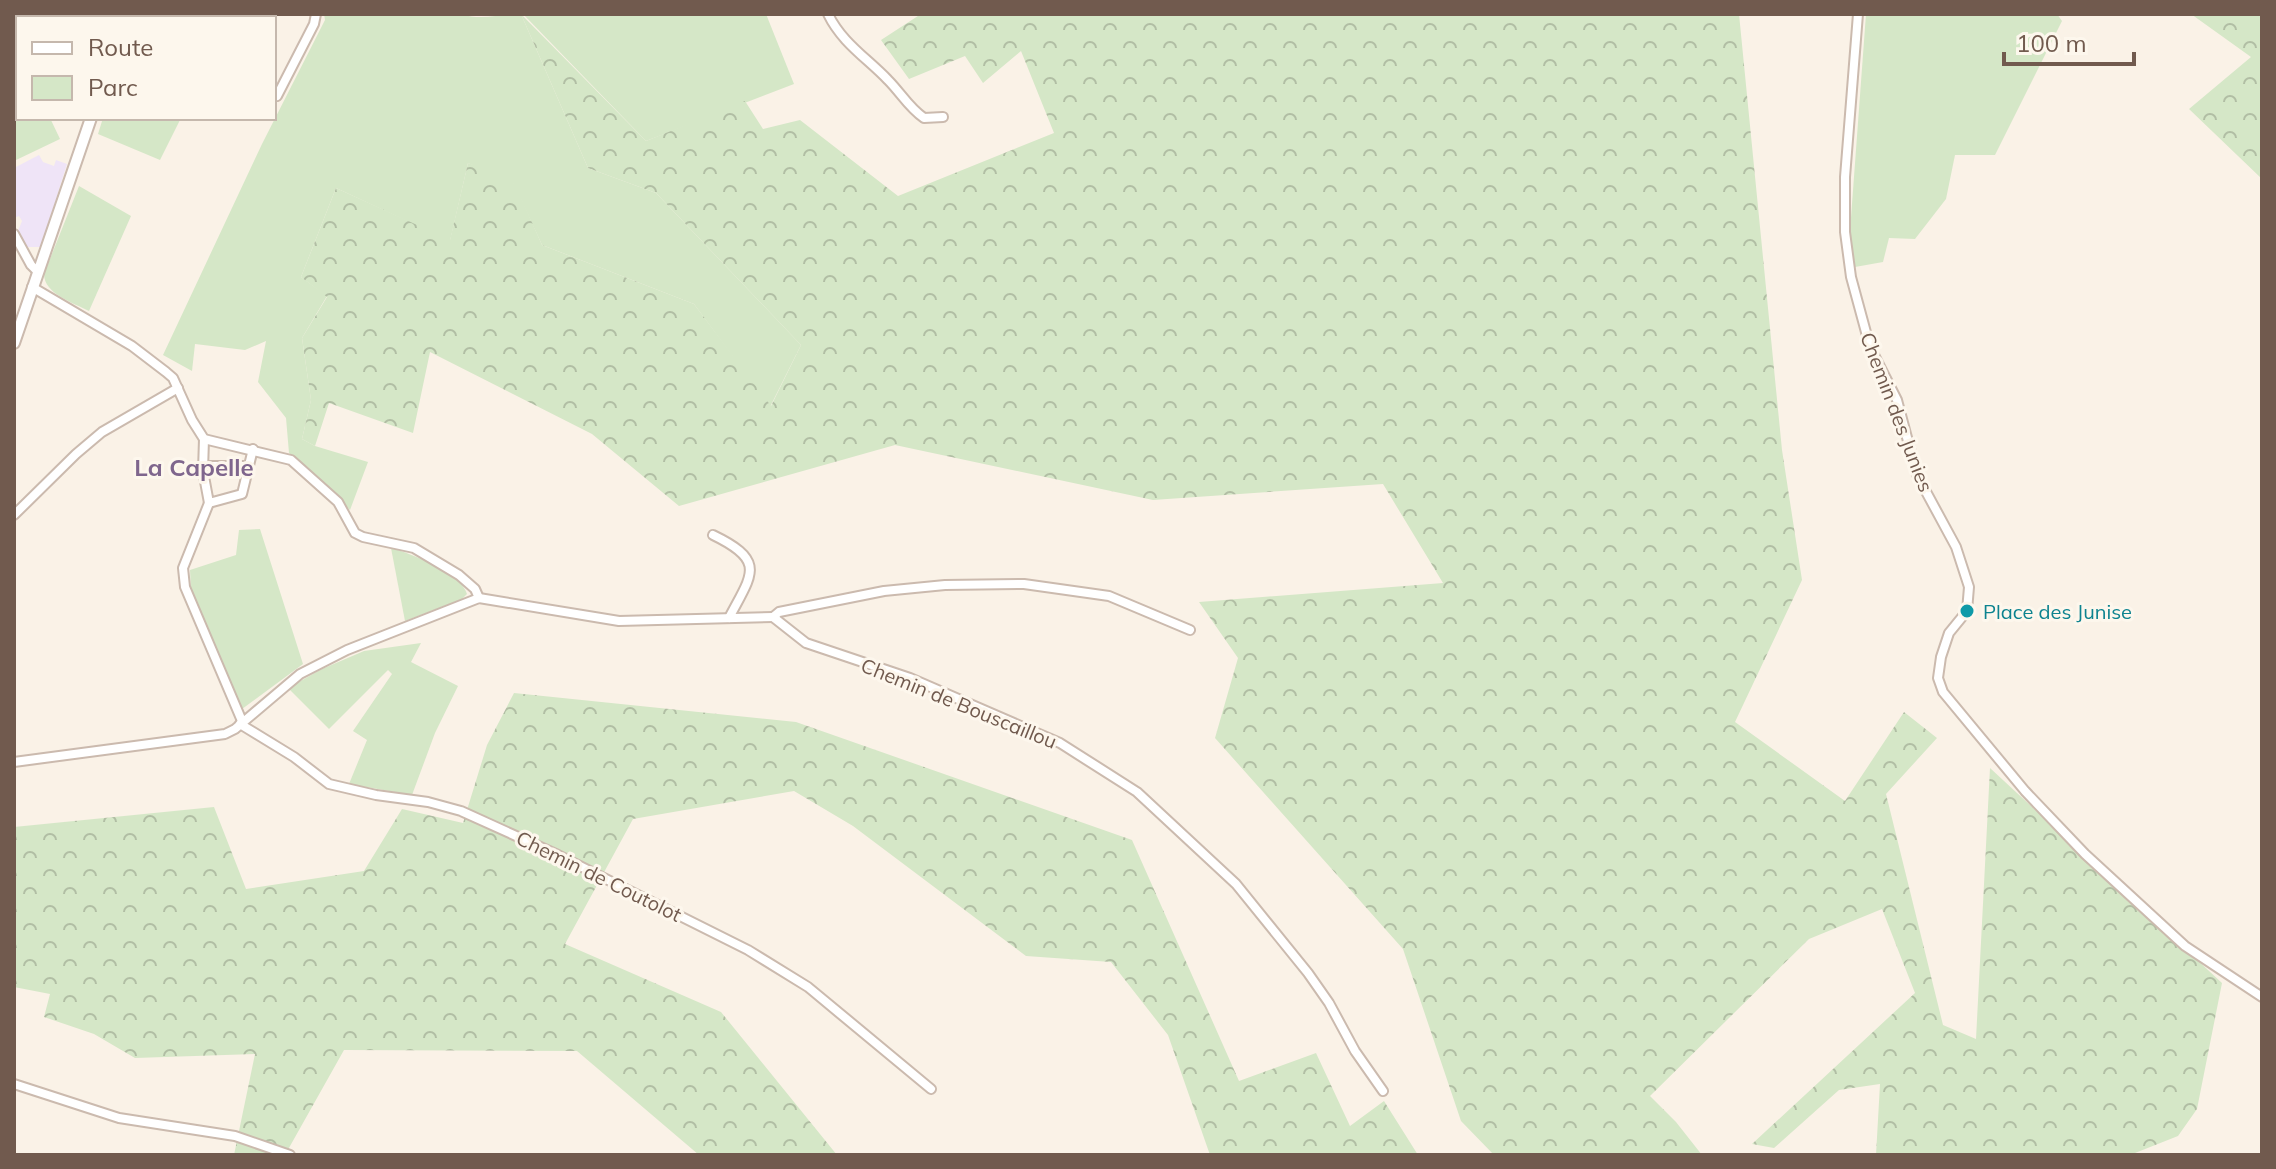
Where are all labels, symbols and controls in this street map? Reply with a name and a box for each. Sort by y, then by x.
legend [16,16,276,120]
scale bar [2004,16,2134,66]
text: 100 m [2016,28,2087,58]
text: Route [88,32,153,62]
text: Parc [88,72,138,102]
street label: Chemin des Junies [1855,329,1939,495]
district label: La Capelle [134,452,254,482]
place label: Place des Junise [1983,599,2132,624]
marker: Place des Junise [1958,602,1976,620]
street label: Chemin de Bouscaillou [857,652,1061,754]
street label: Chemin de Coutolot [512,825,686,927]

